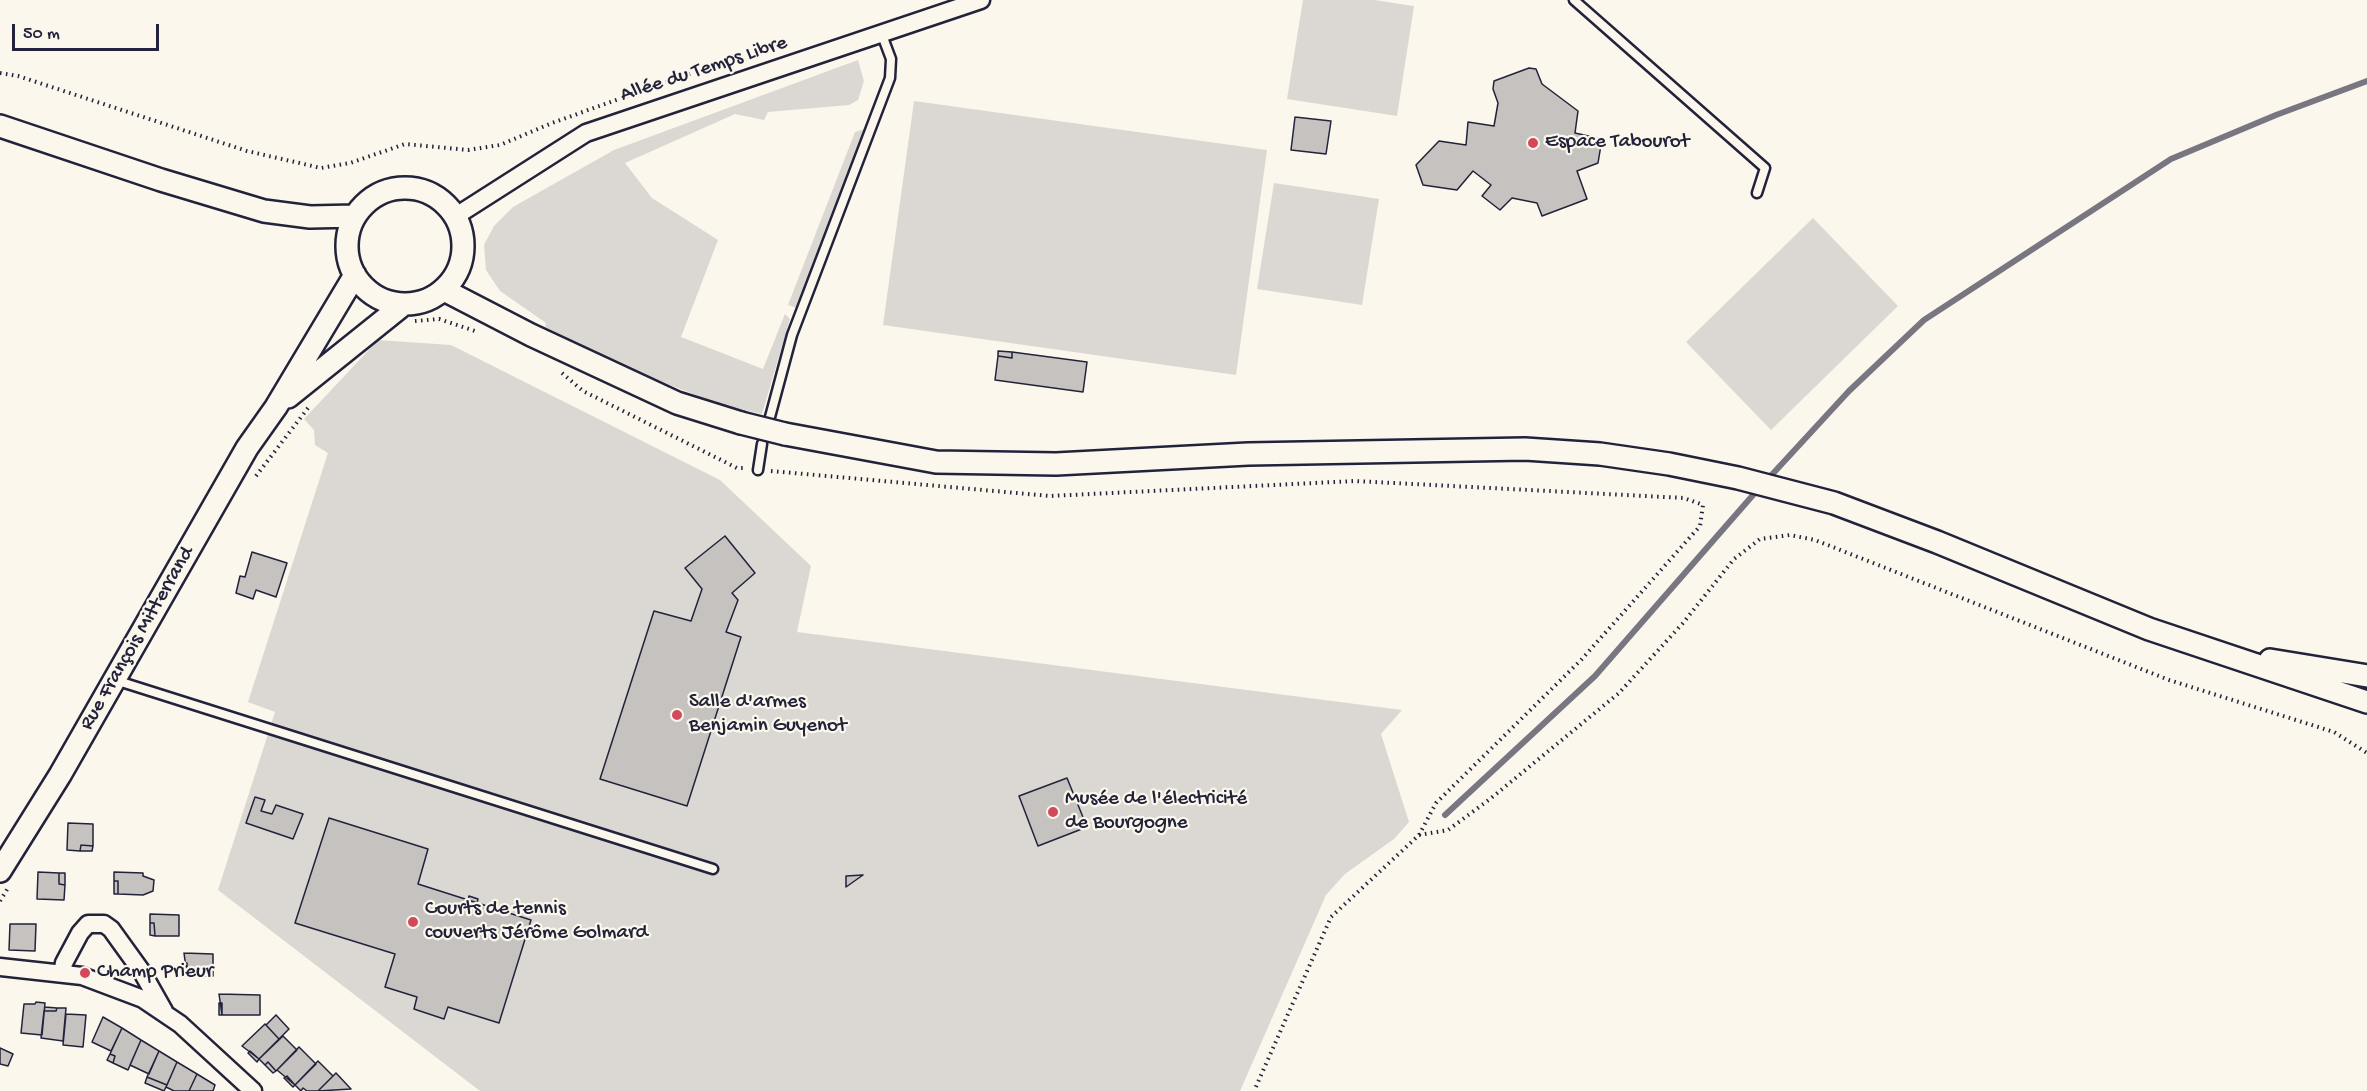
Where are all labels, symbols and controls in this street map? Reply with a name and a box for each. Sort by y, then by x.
scale bar [15,12,162,50]
text: 50 m [23,24,60,45]
street label: Allée du Temps Libre [617,31,791,109]
place label: Espace Tabourot [1545,130,1689,156]
marker: Espace Tabourot [1526,136,1540,150]
street label: Rue François Mitterrand [75,543,201,735]
place label: Salle d'armes Benjamin Guyenot [689,690,846,740]
marker: Salle d'armes Benjamin Guyenot [670,708,684,722]
place label: Musée de l'électricité de Bourgogne [1065,787,1247,837]
marker: Musée de l'électricité de Bourgogne [1046,805,1060,819]
place label: Courts de tennis couverts Jérôme Golmard [425,897,648,947]
marker: Courts de tennis couverts Jérôme Golmard [406,915,420,929]
place label: Champ Prieur [97,960,213,986]
marker: Champ Prieur [78,966,92,980]

